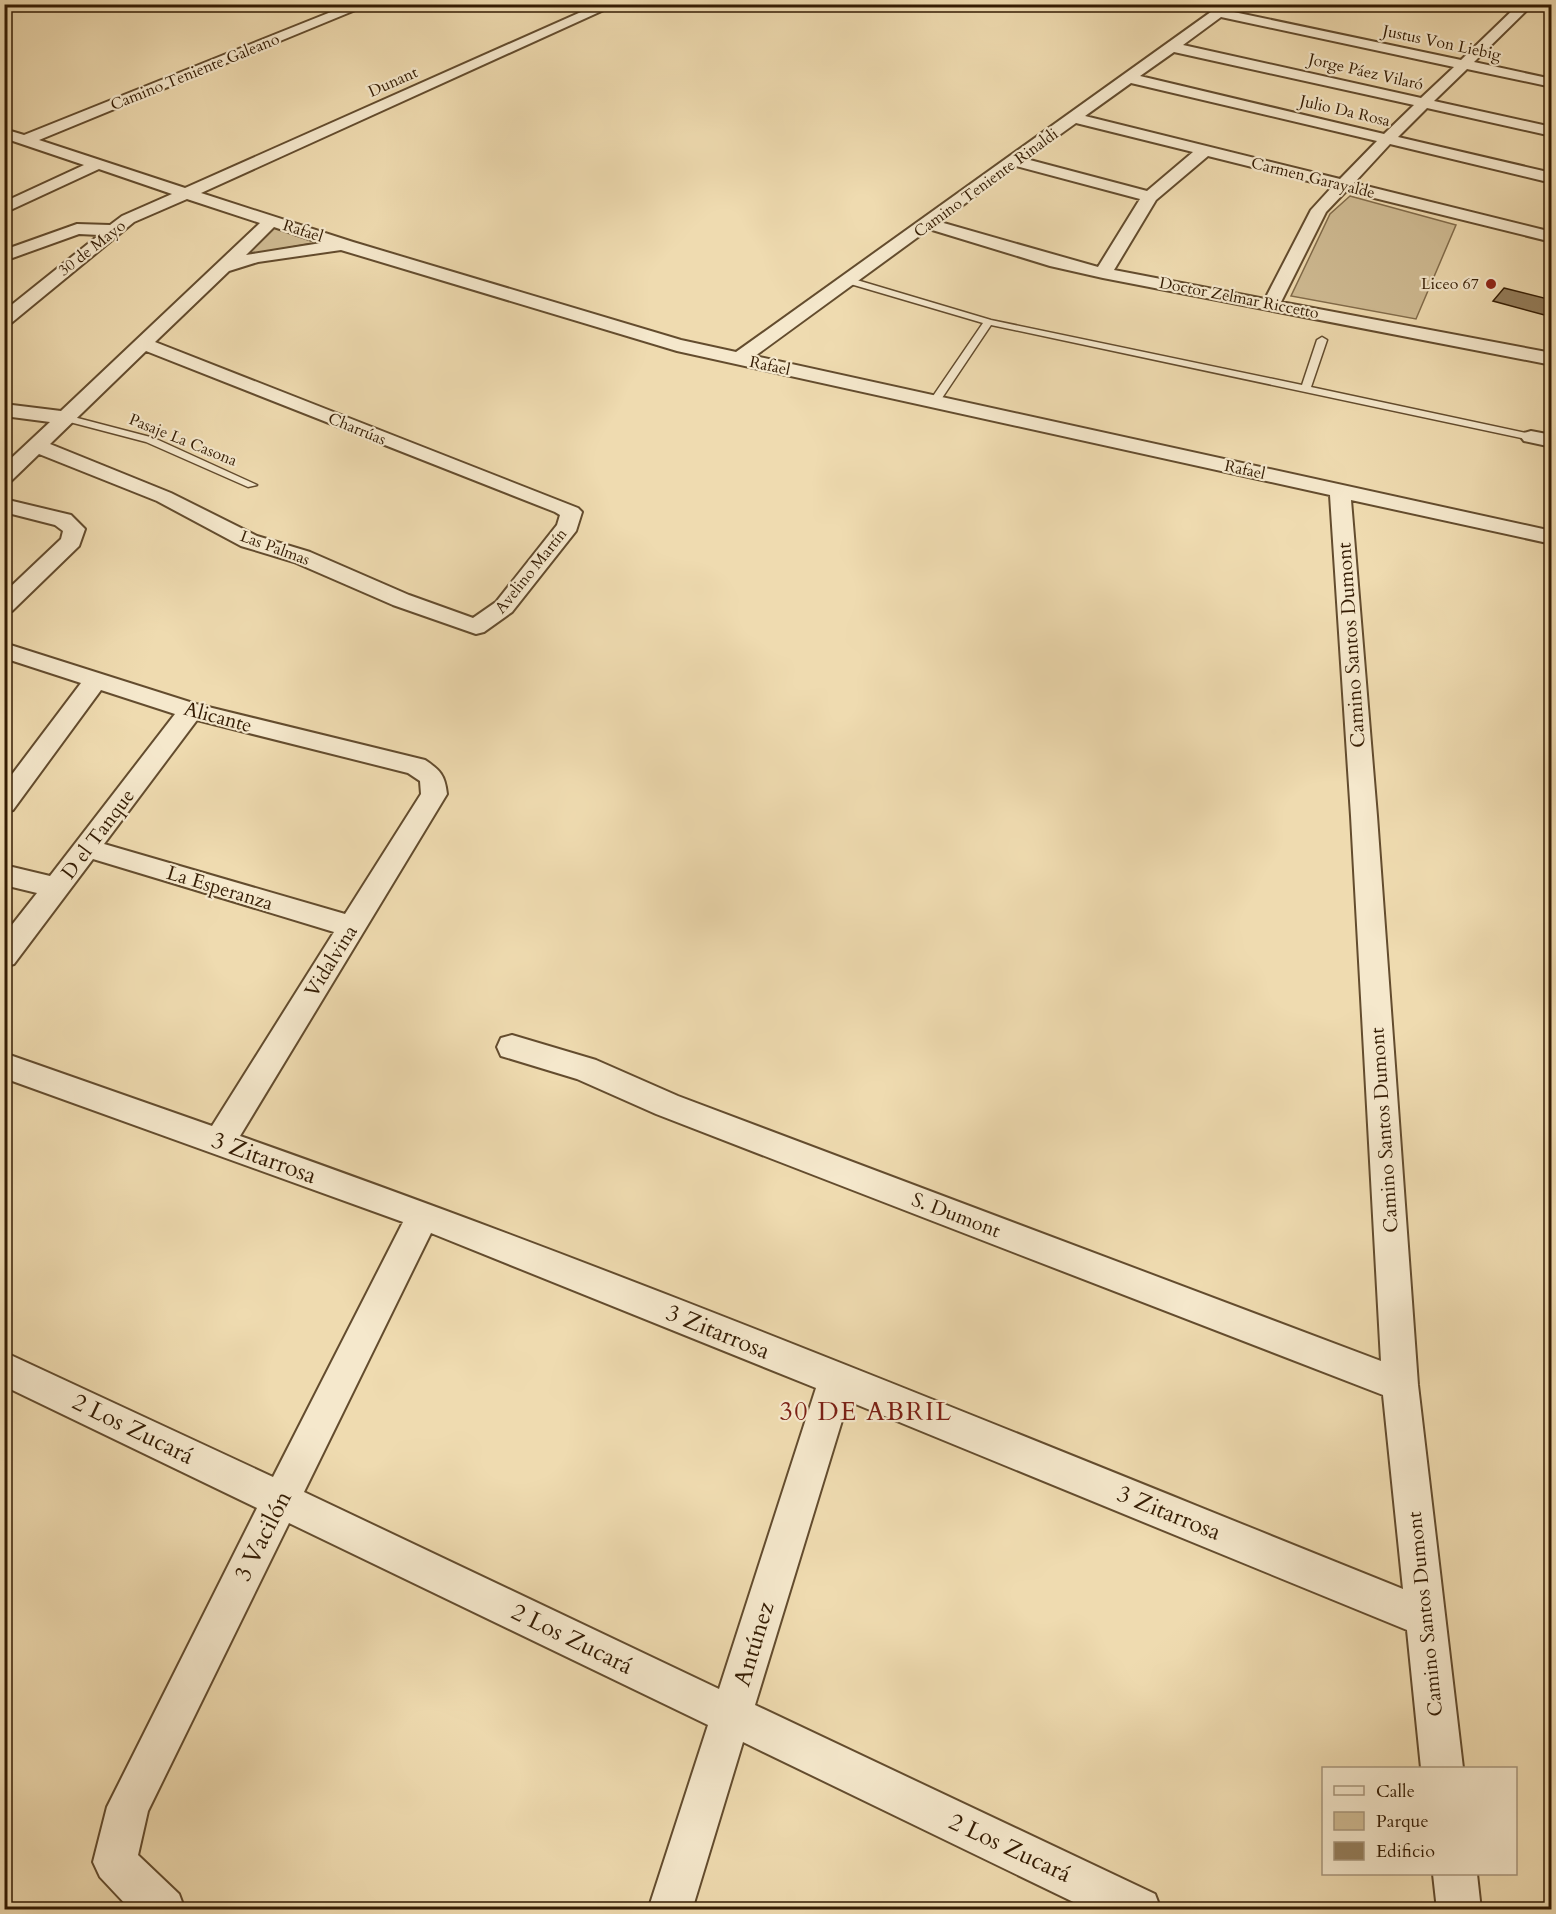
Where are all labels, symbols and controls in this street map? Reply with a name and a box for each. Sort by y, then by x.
street label: Justus Von Liebig [1379,19,1503,66]
street label: Camino Teniente Galeano [107,28,283,116]
street label: Jorge Páez Vilaró [1304,48,1426,96]
street label: Dunant [365,61,421,103]
street label: Julio Da Rosa [1296,89,1392,132]
street label: Camino Teniente Rinaldi [909,123,1063,243]
street label: Carmen Garayalde [1249,152,1377,204]
street label: Rafael [280,214,326,248]
street label: 30 de Mayo [54,215,131,281]
street label: Doctor Zelmar Riccetto [1157,272,1321,324]
place label: Liceo 67 [1421,273,1479,295]
marker: Liceo 67 [1484,277,1498,291]
street label: Rafael [748,351,792,381]
street label: Charrúas [325,407,389,451]
street label: Pasaje La Casona [126,408,240,472]
street label: Rafael [1223,455,1267,485]
street label: Avelino Martín [490,524,572,618]
street label: Las Palmas [237,525,313,571]
street label: Camino Santos Dumont [1330,541,1372,749]
street label: Alicante [181,695,255,739]
street label: D el Tanque [55,783,141,885]
street label: La Esperanza [164,859,277,917]
street label: Vidalvina [298,919,364,1002]
street label: Camino Santos Dumont [1363,1026,1405,1234]
street label: 3 Zitarrosa [207,1124,322,1192]
street label: S. Dumont [908,1186,1005,1245]
street label: 3 Zitarrosa [661,1296,775,1368]
street label: 2 Los Zucará [67,1385,200,1473]
district label: 30 DE ABRIL [779,1394,953,1429]
street label: 3 Zitarrosa [1112,1477,1226,1549]
street label: 3 Vacilón [226,1485,300,1587]
street label: Camino Santos Dumont [1401,1510,1449,1718]
street label: 2 Los Zucará [506,1595,639,1683]
street label: Antúnez [726,1597,783,1690]
legend [1322,1767,1517,1875]
text: Calle [1376,1779,1415,1804]
street label: 2 Los Zucará [943,1805,1077,1891]
text: Parque [1376,1809,1429,1834]
text: Edificio [1376,1839,1435,1864]

